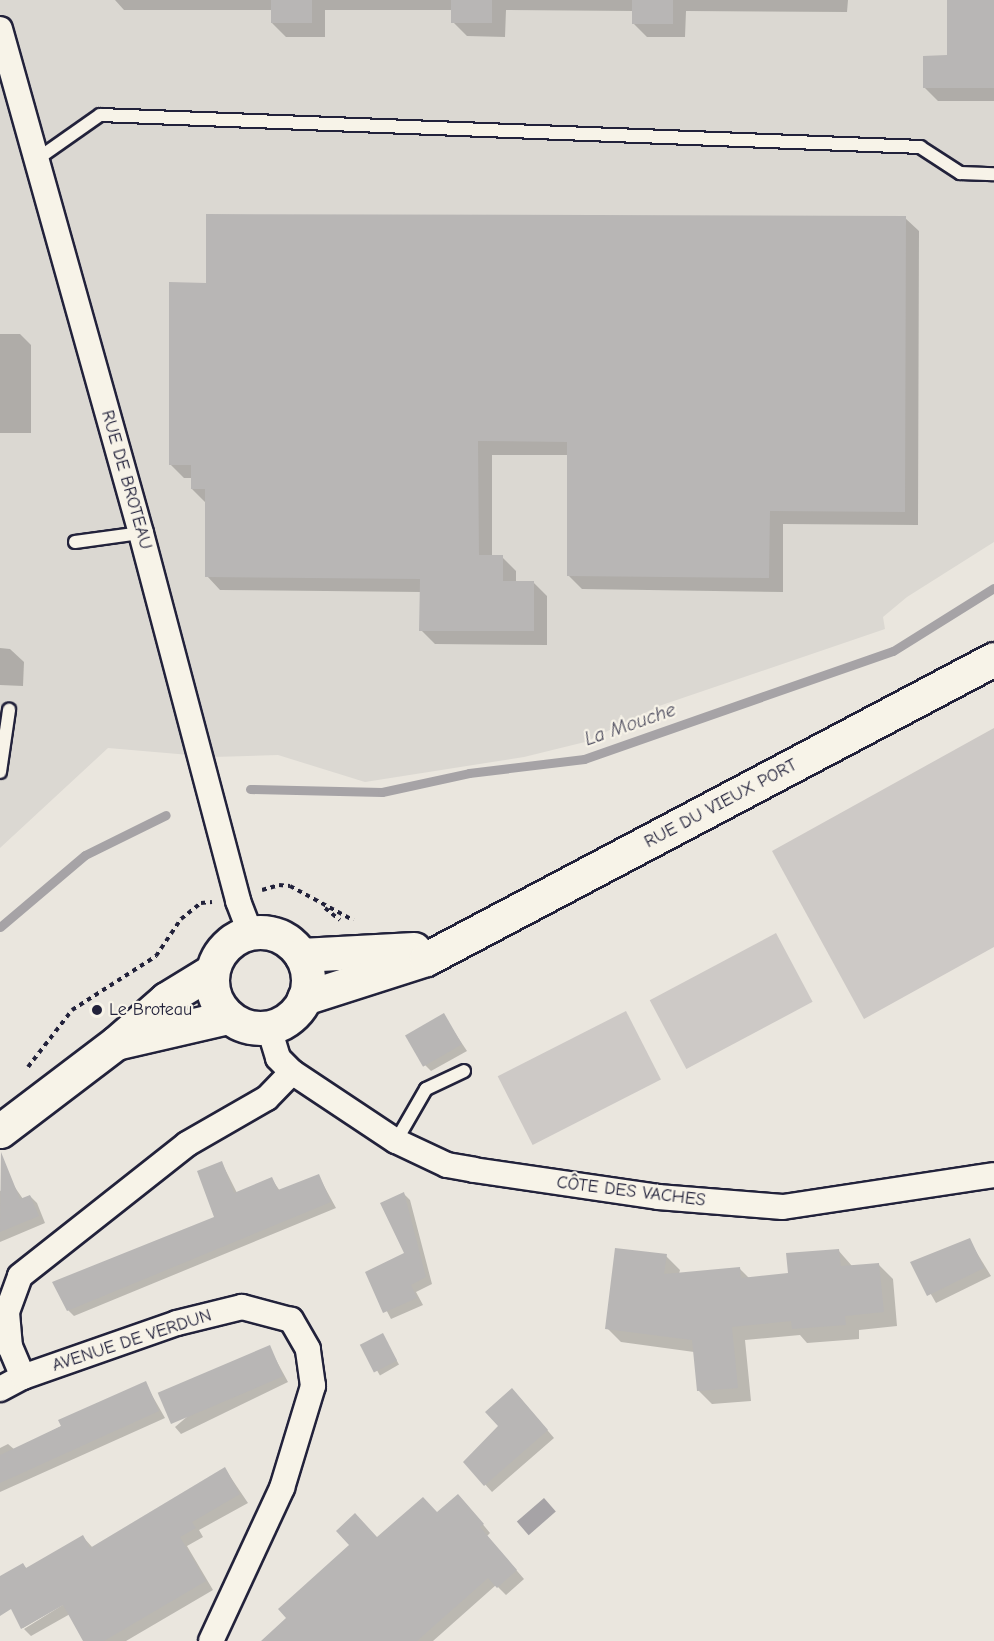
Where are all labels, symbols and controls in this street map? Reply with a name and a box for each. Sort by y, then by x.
street label: RUE DE BROTEAU [96,408,156,552]
water label: La Mouche [581,697,679,751]
street label: RUE DU VIEUX PORT [641,755,801,853]
place label: Le Broteau [109,999,192,1021]
marker: Le Broteau [90,1003,104,1017]
street label: CÔTE DES VACHES [555,1172,707,1212]
street label: AVENUE DE VERDUN [50,1305,214,1377]

